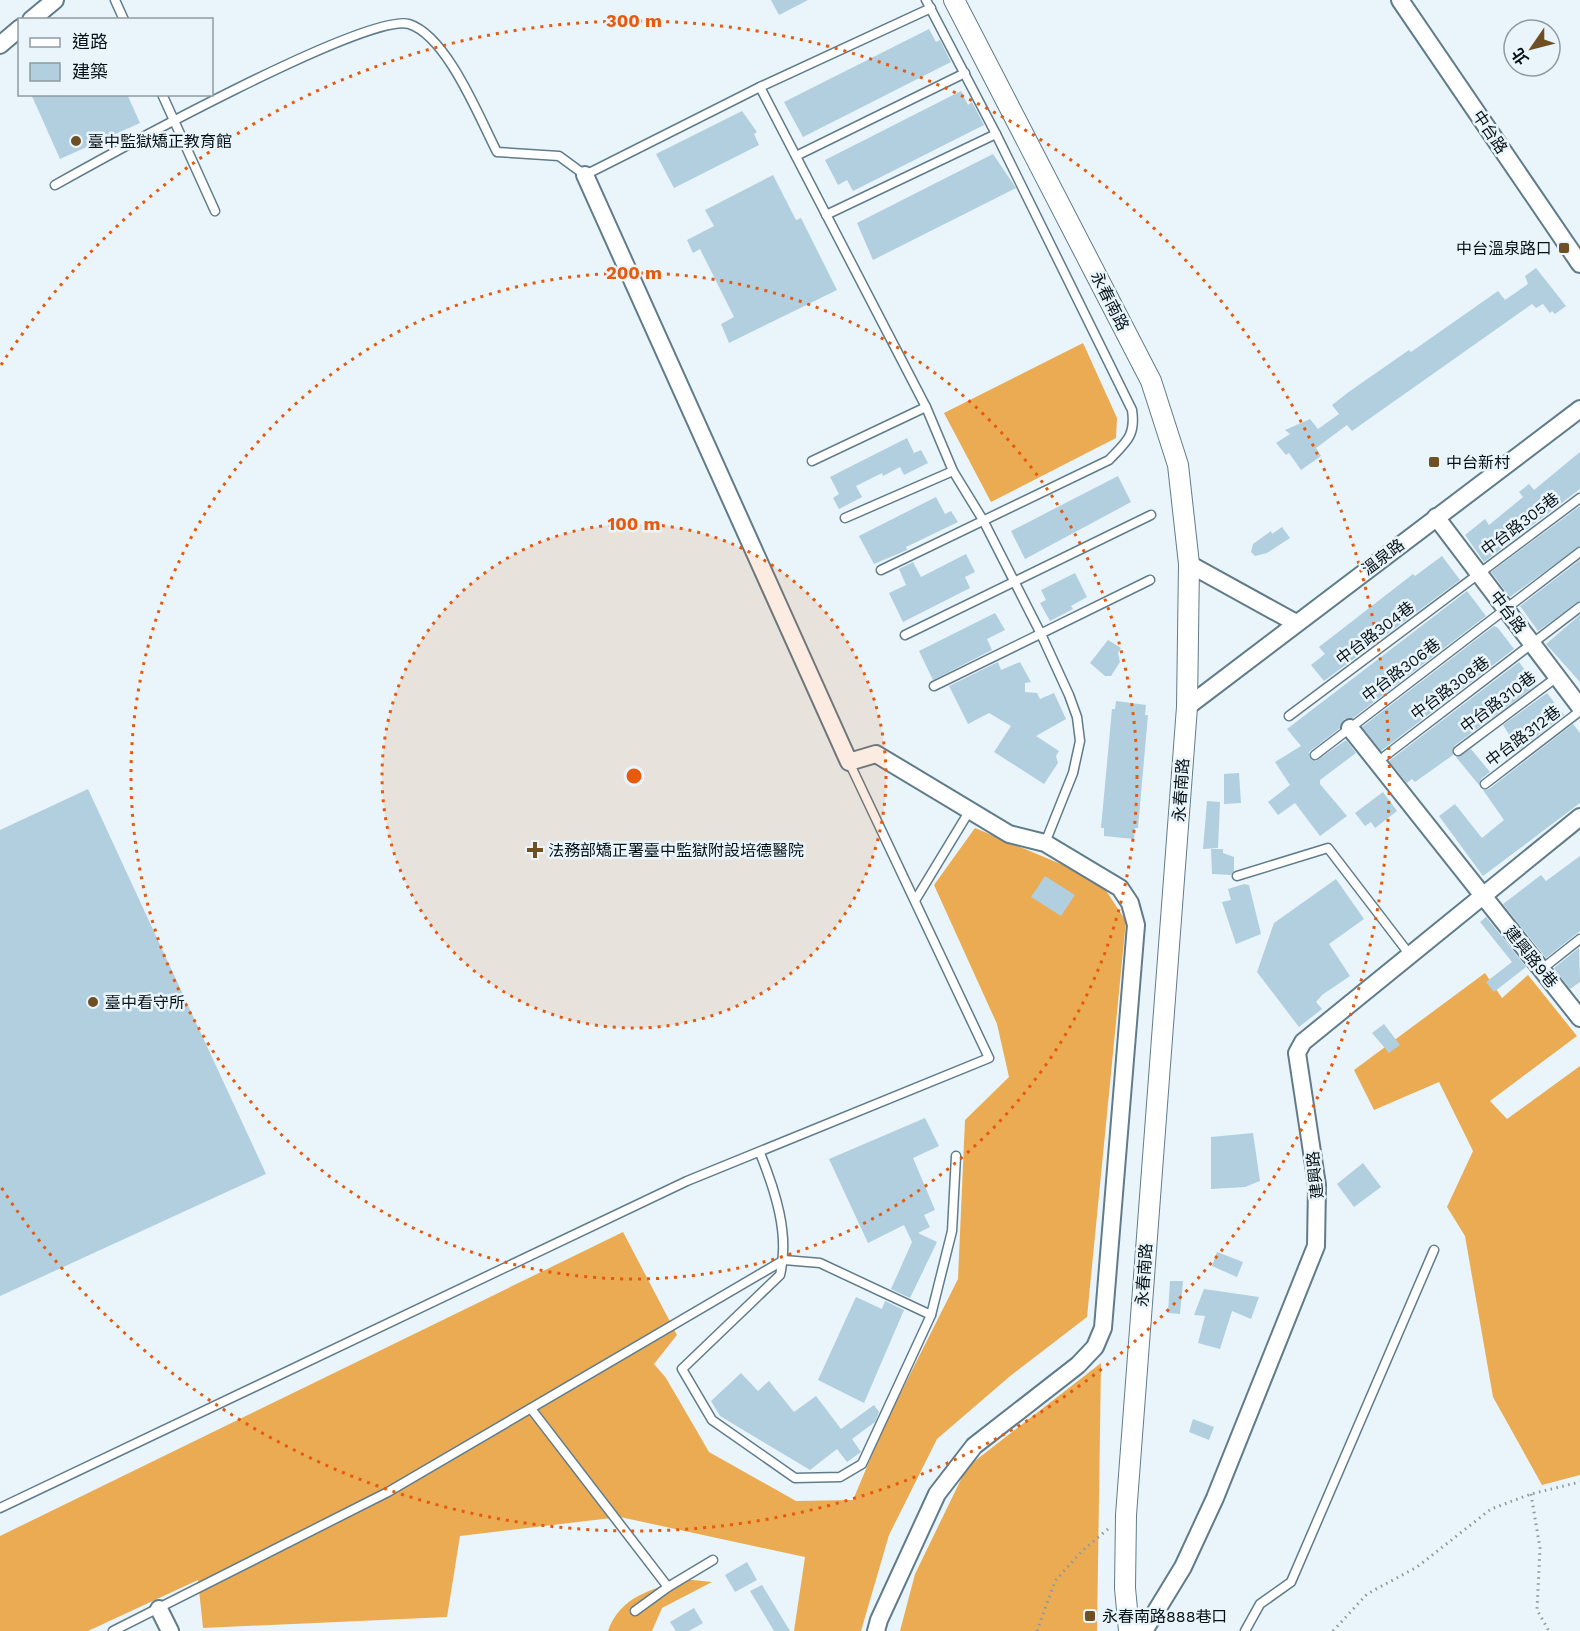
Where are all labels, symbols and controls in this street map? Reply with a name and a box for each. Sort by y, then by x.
text: 300 m [606,10,662,31]
legend [18,18,213,96]
north arrow [1502,18,1562,78]
text: 道路 [72,31,108,52]
text: 北 [1508,44,1532,68]
text: 建築 [72,61,108,82]
street label: 中台路 [1469,107,1511,157]
place label: 臺中監獄矯正教育館 [88,132,232,151]
marker: 臺中監獄矯正教育館 [69,134,83,148]
place label: 中台溫泉路口 [1456,239,1552,258]
marker: 中台溫泉路口 [1557,241,1571,255]
text: 200 m [606,262,662,283]
street label: 永春南路 [1087,268,1133,334]
place label: 中台新村 [1446,453,1510,472]
marker: 中台新村 [1427,455,1441,469]
street label: 中台路305巷 [1477,489,1563,559]
text: 100 m [607,513,661,534]
street label: 溫泉路 [1358,535,1408,579]
street label: 中台路 [1486,587,1530,637]
street label: 中台路304巷 [1332,597,1418,669]
street label: 中台路306巷 [1358,634,1444,706]
street label: 中台路308巷 [1407,652,1493,724]
street label: 中台路310巷 [1457,667,1539,737]
street label: 中台路312巷 [1482,702,1564,770]
street label: 永春南路 [1169,757,1193,823]
centre of rings [624,766,644,786]
marker: 法務部矯正署臺中監獄附設培德醫院 [526,841,544,859]
place label: 法務部矯正署臺中監獄附設培德醫院 [548,841,804,860]
street label: 建興路9巷 [1500,922,1562,992]
place label: 臺中看守所 [105,993,185,1012]
marker: 臺中看守所 [86,995,100,1009]
street label: 建興路 [1303,1150,1327,1200]
street label: 永春南路 [1132,1242,1156,1308]
place label: 永春南路888巷口 [1102,1607,1228,1626]
marker: 永春南路888巷口 [1083,1609,1097,1623]

